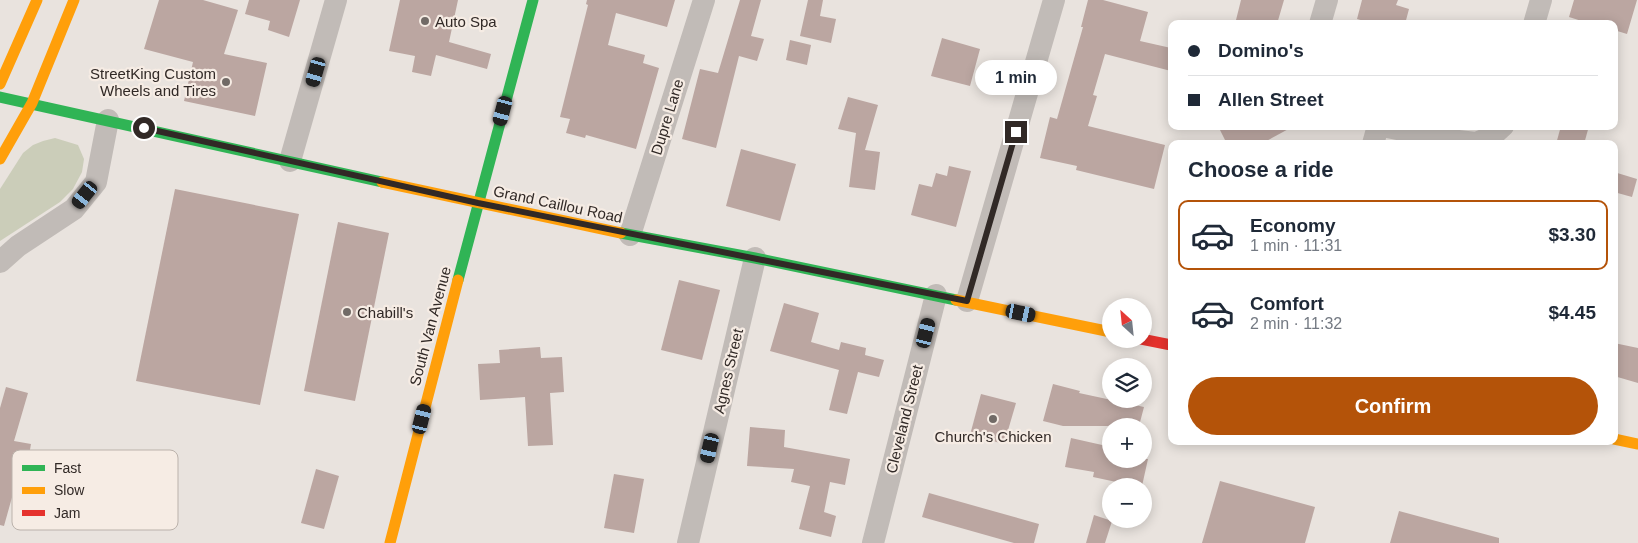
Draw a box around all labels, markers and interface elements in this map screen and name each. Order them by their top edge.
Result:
place label: Auto Spa [435,13,497,30]
marker: Auto Spa [419,15,431,27]
text: Domino's [1218,40,1304,61]
car [304,56,327,88]
callout: 1 min [975,59,1057,94]
place label: StreetKing Custom Wheels and Tires [90,65,216,99]
text: 1 min [995,69,1037,86]
marker: StreetKing Custom Wheels and Tires [220,76,232,88]
street label: Dupre Lane [647,77,687,157]
text: Allen Street [1218,89,1324,110]
car [491,95,514,127]
route start [133,117,155,139]
route end [1005,121,1027,143]
text: Choose a ride [1188,157,1333,182]
car [69,179,100,211]
street label: Grand Caillou Road [492,182,624,226]
icon: car [1190,213,1235,258]
text: Economy [1250,215,1336,236]
text: $3.30 [1548,224,1596,245]
text: 1 min · 11:31 [1250,237,1342,254]
street label: South Van Avenue [406,264,454,388]
icon: car [1190,291,1235,336]
text: Comfort [1250,293,1324,314]
north arrow [1102,298,1152,348]
map controls [1102,298,1152,528]
text: $4.45 [1548,302,1596,323]
car [1004,303,1037,323]
place label: Chabill's [357,304,413,321]
marker: Chabill's [341,306,353,318]
text: 2 min · 11:32 [1250,315,1342,332]
car [915,317,936,349]
street label: Agnes Street [710,326,746,415]
button: layers [1102,358,1152,408]
street label: Cleveland Street [882,362,926,475]
button: Confirm [1188,377,1598,435]
car [411,403,432,435]
marker: Church's Chicken [987,413,999,425]
button: + [1102,418,1152,468]
place label: Church's Chicken [934,428,1052,445]
car [699,432,720,464]
legend [12,450,178,530]
text: Fast [54,460,81,476]
button: − [1102,478,1152,528]
text: Slow [54,482,85,498]
text: Jam [54,505,80,521]

